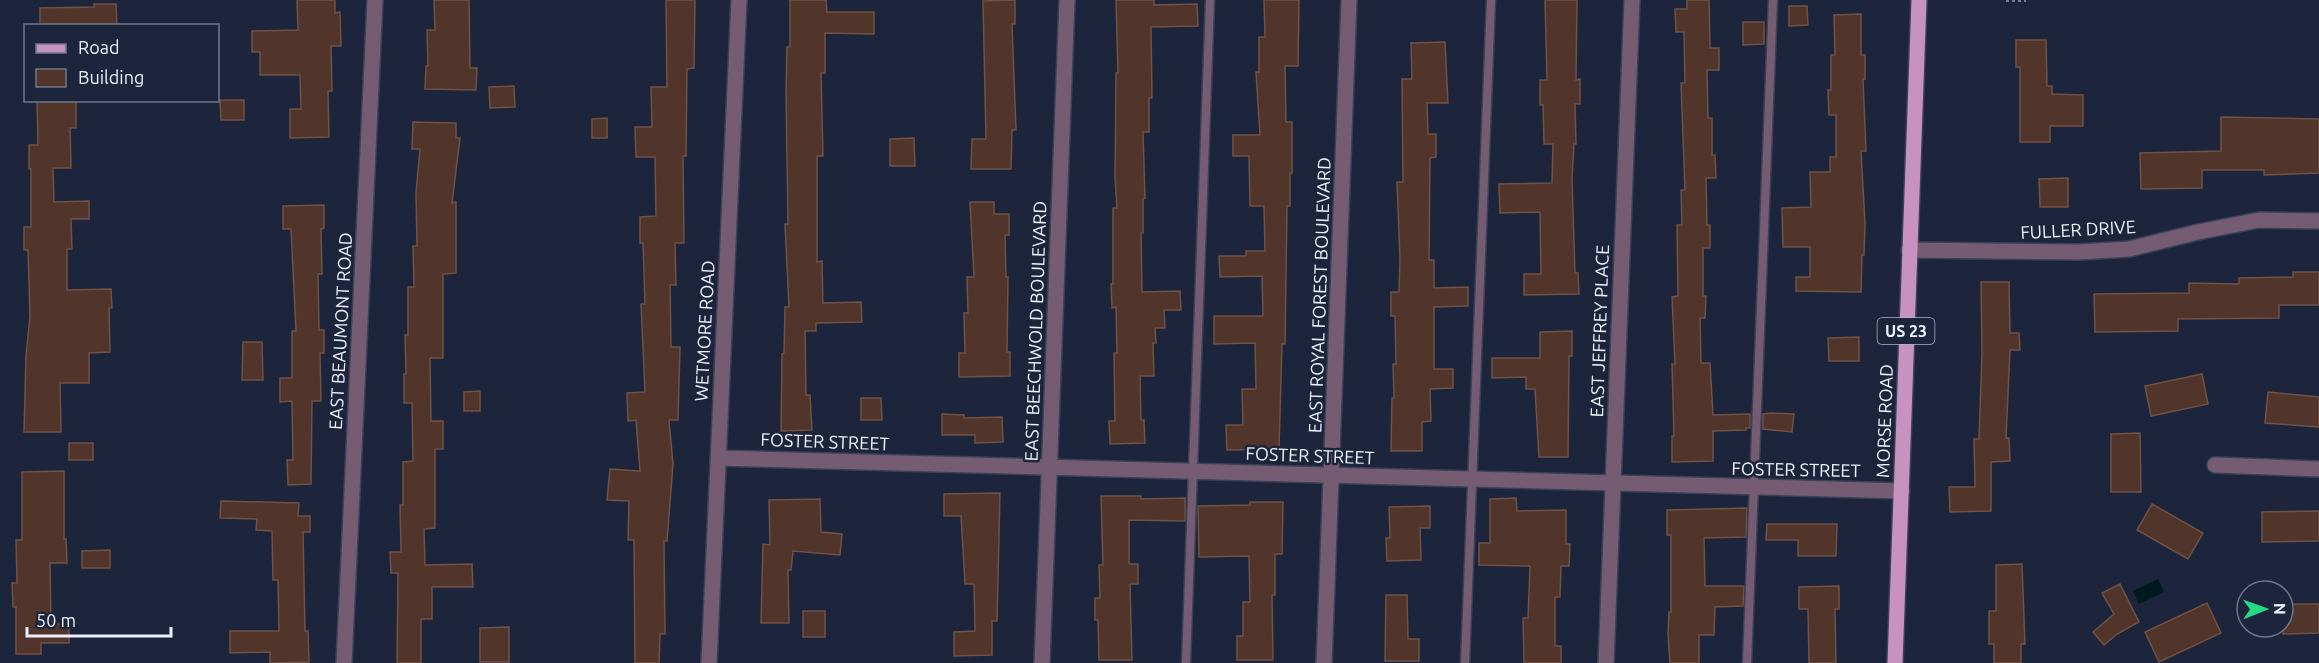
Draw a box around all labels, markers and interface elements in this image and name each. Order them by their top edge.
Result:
legend [24,24,219,102]
text: Road [78,37,120,57]
text: Building [78,67,144,87]
street label: EAST ROYAL FOREST BOULEVARD [1304,157,1334,433]
street label: EAST BEECHWOLD BOULEVARD [1020,200,1050,462]
street label: FULLER DRIVE [2020,216,2136,242]
street label: EAST BEAUMONT ROAD [325,232,355,430]
street label: EAST JEFFREY PLACE [1586,244,1612,418]
street label: WETMORE ROAD [690,260,718,402]
road number: US 23 [1878,318,1934,344]
street label: MORSE ROAD [1872,364,1896,478]
street label: FOSTER STREET [760,429,890,453]
street label: FOSTER STREET [1245,443,1375,467]
street label: FOSTER STREET [1731,458,1861,480]
north arrow [2235,579,2295,639]
scale bar [27,600,171,638]
text: N [2271,603,2289,615]
text: 50 m [36,610,76,630]

